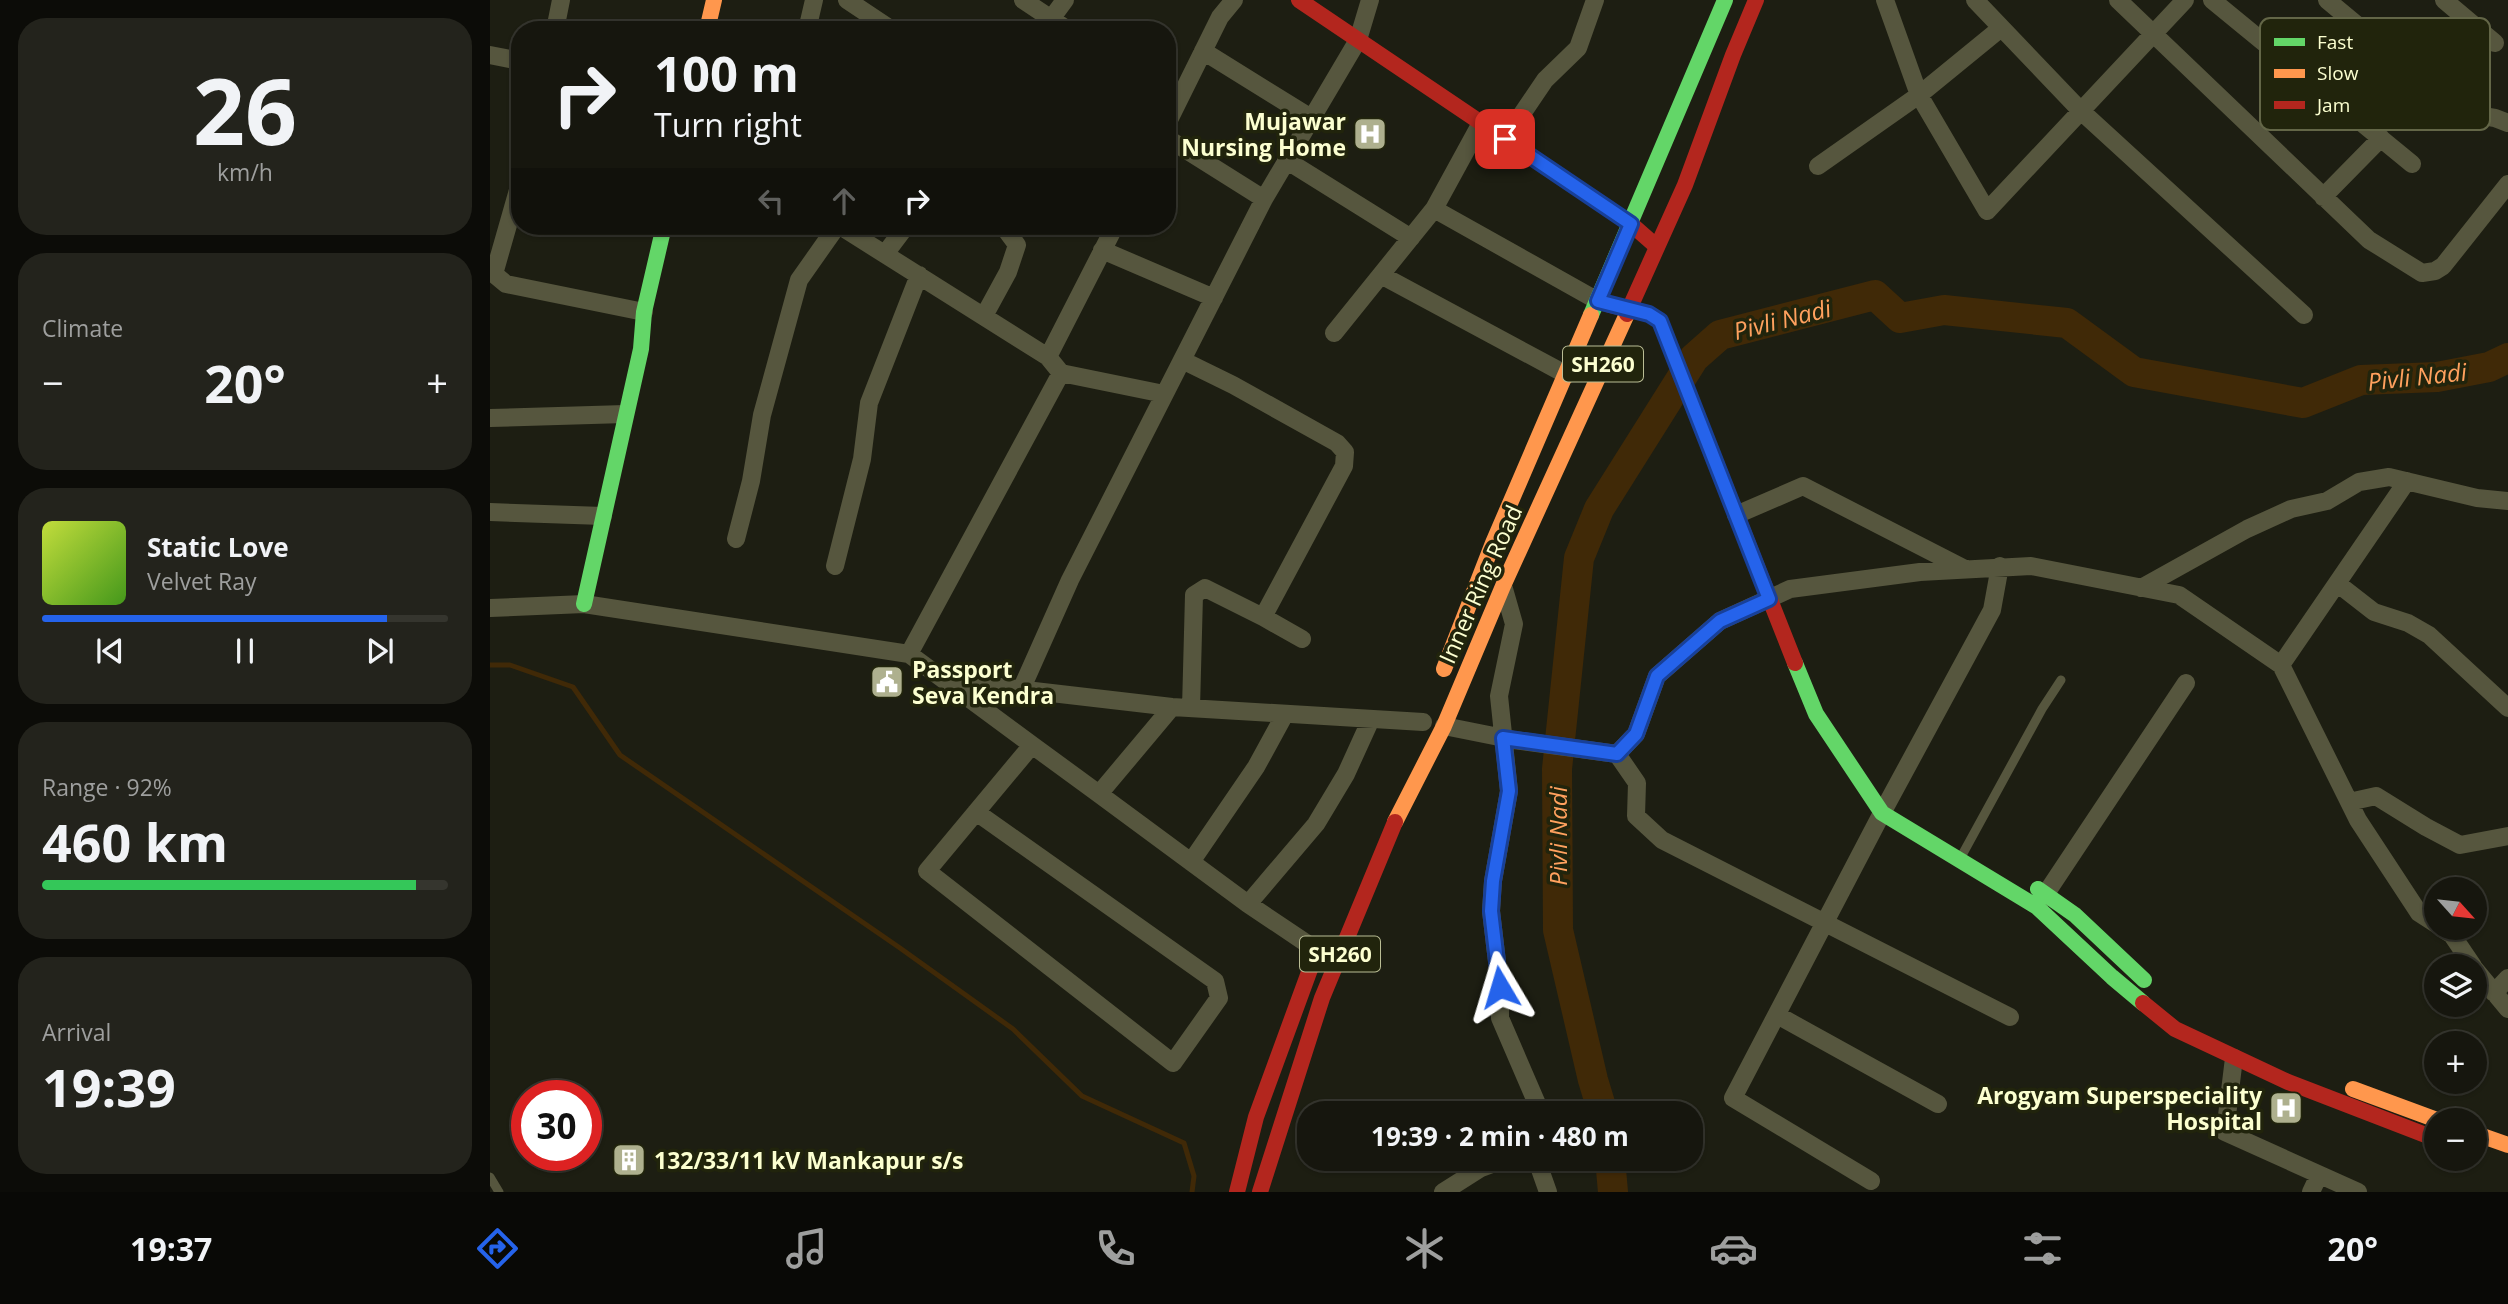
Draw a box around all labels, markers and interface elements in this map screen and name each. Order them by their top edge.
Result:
legend [2260,18,2490,130]
text: Fast [2317,29,2353,55]
text: 100 m [654,40,799,106]
text: 26 [193,48,297,172]
icon: right [539,49,630,140]
text: Slow [2317,60,2359,86]
text: Jam [2315,92,2350,118]
text: Turn right [654,103,802,146]
place label: Mujawar Nursing Home [1181,105,1346,163]
pin [1475,109,1535,169]
hospital icon: Mujawar Nursing Home [1351,115,1389,153]
icon: arrive [1486,120,1524,158]
text: km/h [217,156,273,188]
icon: left [752,182,790,220]
icon: ahead [825,182,863,220]
icon: right [898,182,936,220]
water label: Pivli Nadi [1730,291,1835,347]
text: Climate [42,312,123,344]
road number: SH260 [1563,346,1643,382]
text: 20° [204,347,286,418]
water label: Pivli Nadi [2366,354,2469,398]
text: − [42,356,64,408]
text: + [426,356,448,408]
street label: Inner Ring Road [1431,500,1529,668]
text: Static Love [147,529,289,565]
text: Velvet Ray [147,565,257,597]
icon: previous [91,632,129,670]
icon: pause [226,632,264,670]
icon: next [361,632,399,670]
place label: Passport Seva Kendra [912,653,1054,711]
public building icon: Passport Seva Kendra [868,663,906,701]
text: Range · 92% [42,771,172,803]
water label: Pivli Nadi [1541,785,1574,886]
text: 460 km [42,806,228,877]
north arrow [2424,877,2487,940]
map controls [2424,877,2487,1171]
road number: SH260 [1300,936,1380,972]
position arrow [1463,950,1537,1024]
button: layers [2424,954,2487,1017]
text: Arrival [42,1016,111,1048]
button: + [2424,1031,2487,1094]
text: 19:39 [42,1051,176,1122]
place label: Arogyam Superspeciality Hospital [1977,1079,2263,1137]
speed limit sign: 30 [511,1080,602,1171]
hospital icon: Arogyam Superspeciality Hospital [2267,1089,2305,1127]
button: − [2424,1108,2487,1171]
text: 19:39 · 2 min · 480 m [1371,1118,1629,1154]
building icon: 132/33/11 kV Mankapur s/s [610,1141,648,1179]
place label: 132/33/11 kV Mankapur s/s [654,1144,964,1176]
icon: directions [473,1224,522,1273]
icon: music [782,1224,831,1273]
icon: phone [1091,1224,1140,1273]
icon: climate [1400,1224,1449,1273]
icon: car [1709,1224,1758,1273]
icon: filters [2018,1224,2067,1273]
text: 19:37 [130,1227,212,1270]
text: 20° [2328,1227,2378,1270]

